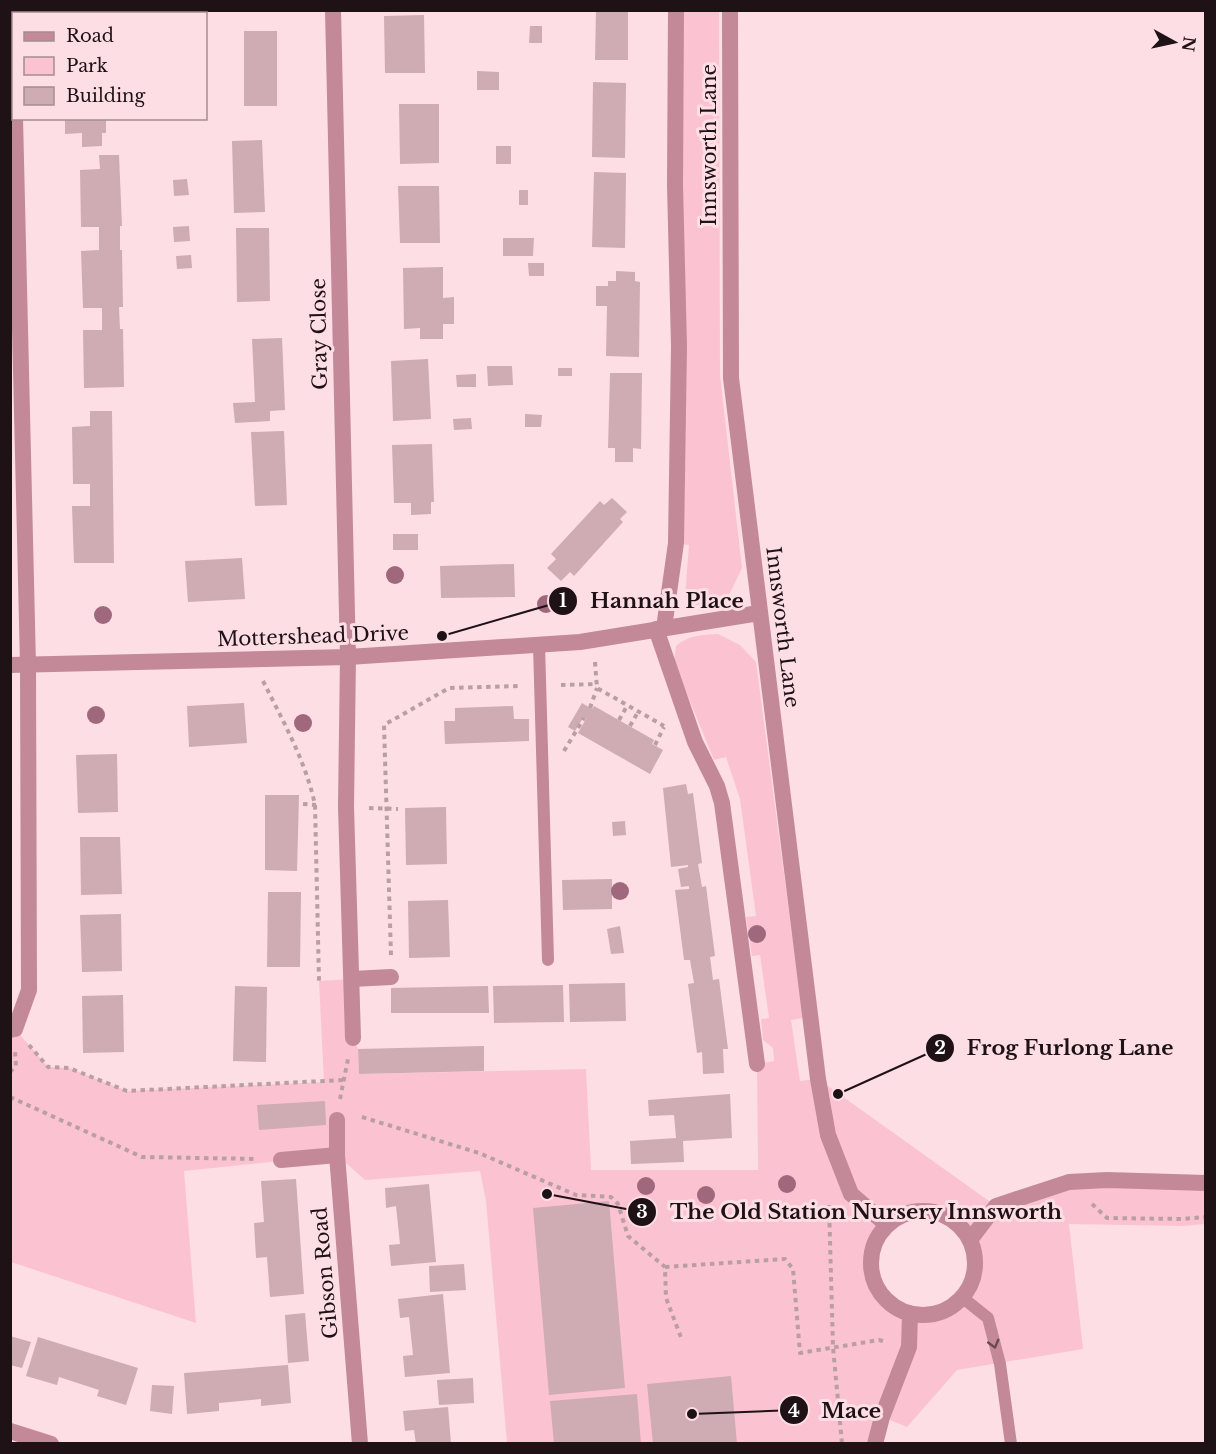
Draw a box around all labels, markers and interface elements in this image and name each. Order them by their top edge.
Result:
legend [12,12,207,120]
north arrow [1144,12,1204,72]
text: Road [66,25,114,47]
text: N [1178,35,1200,53]
text: Park [66,55,108,77]
street label: Innsworth Lane [697,64,721,226]
text: Building [66,85,145,107]
street label: Gray Close [306,278,332,390]
street label: Innsworth Lane [761,545,805,709]
callout: Hannah Place [548,581,756,620]
text: Hannah Place [590,588,744,614]
text: 1 [559,590,567,612]
street label: Mottershead Drive [217,621,409,651]
callout: Frog Furlong Lane [925,1029,1186,1068]
text: Frog Furlong Lane [967,1035,1173,1061]
text: 2 [934,1037,946,1059]
callout: The Old Station Nursery Innsworth [627,1192,1074,1231]
text: The Old Station Nursery Innsworth [670,1199,1062,1225]
text: 3 [636,1201,648,1223]
street label: Gibson Road [307,1206,343,1340]
one-way arrow [987,1338,1000,1348]
callout: Mace [779,1391,893,1430]
text: Mace [821,1398,881,1424]
text: 4 [788,1400,800,1422]

